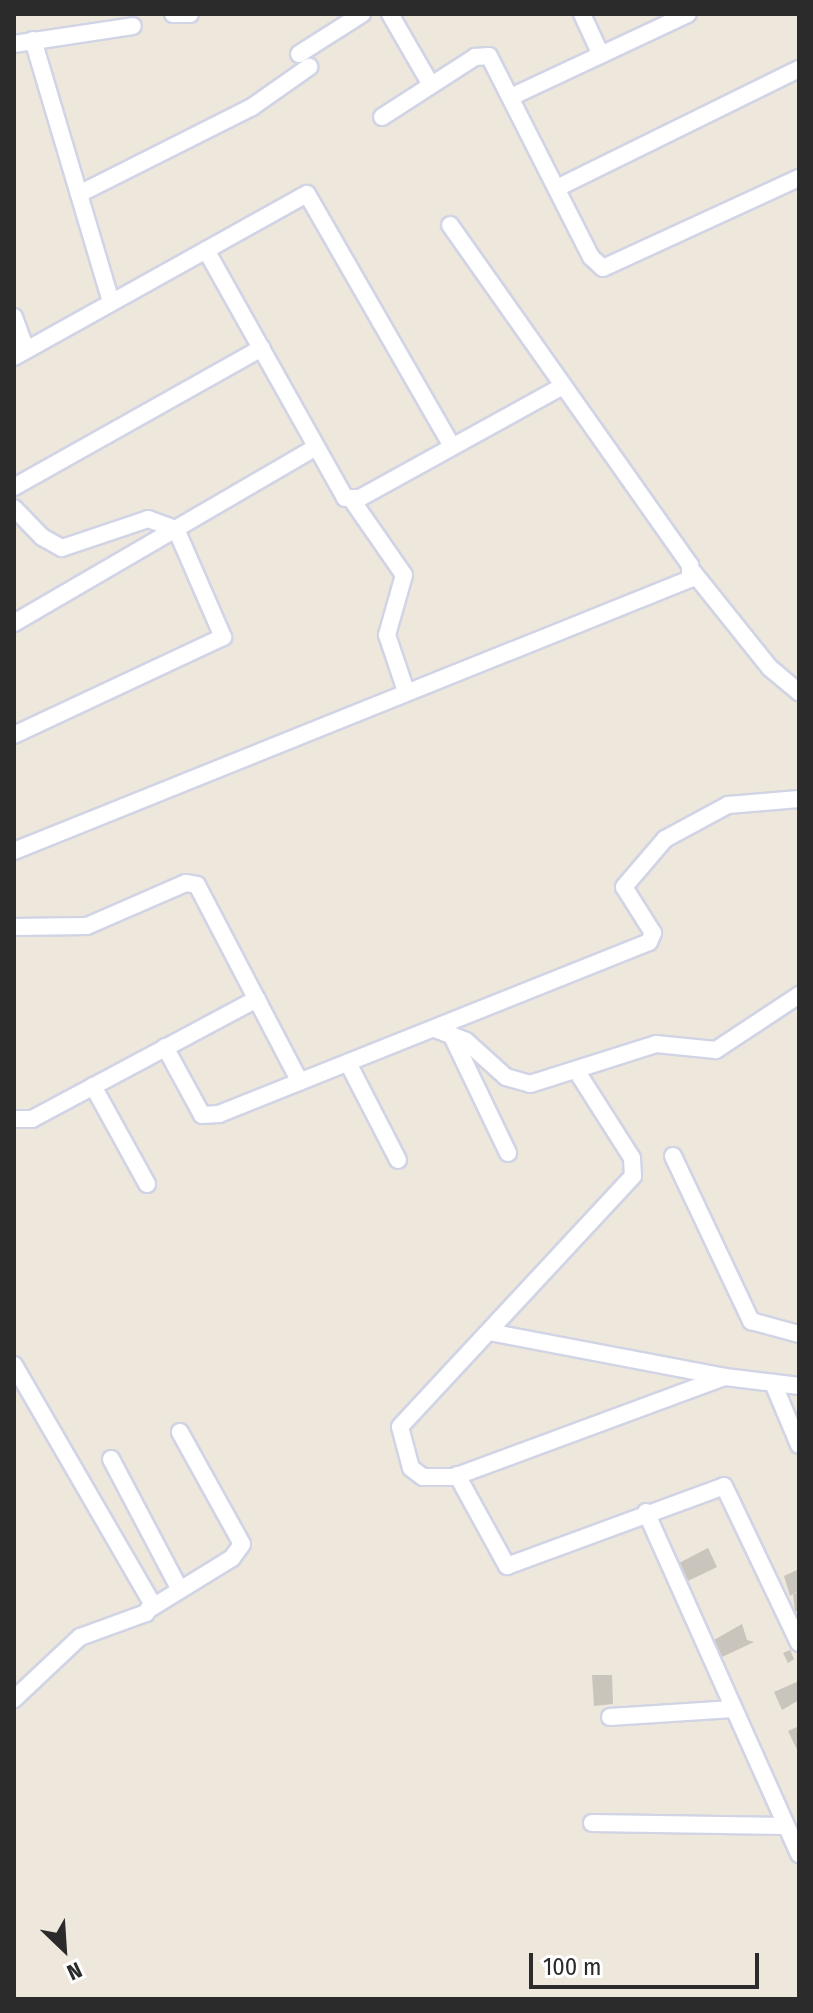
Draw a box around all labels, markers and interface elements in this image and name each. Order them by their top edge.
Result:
north arrow [24,1909,104,1989]
scale bar [533,1937,763,1987]
text: 100 m [543,1953,601,1981]
text: N [63,1956,86,1986]

